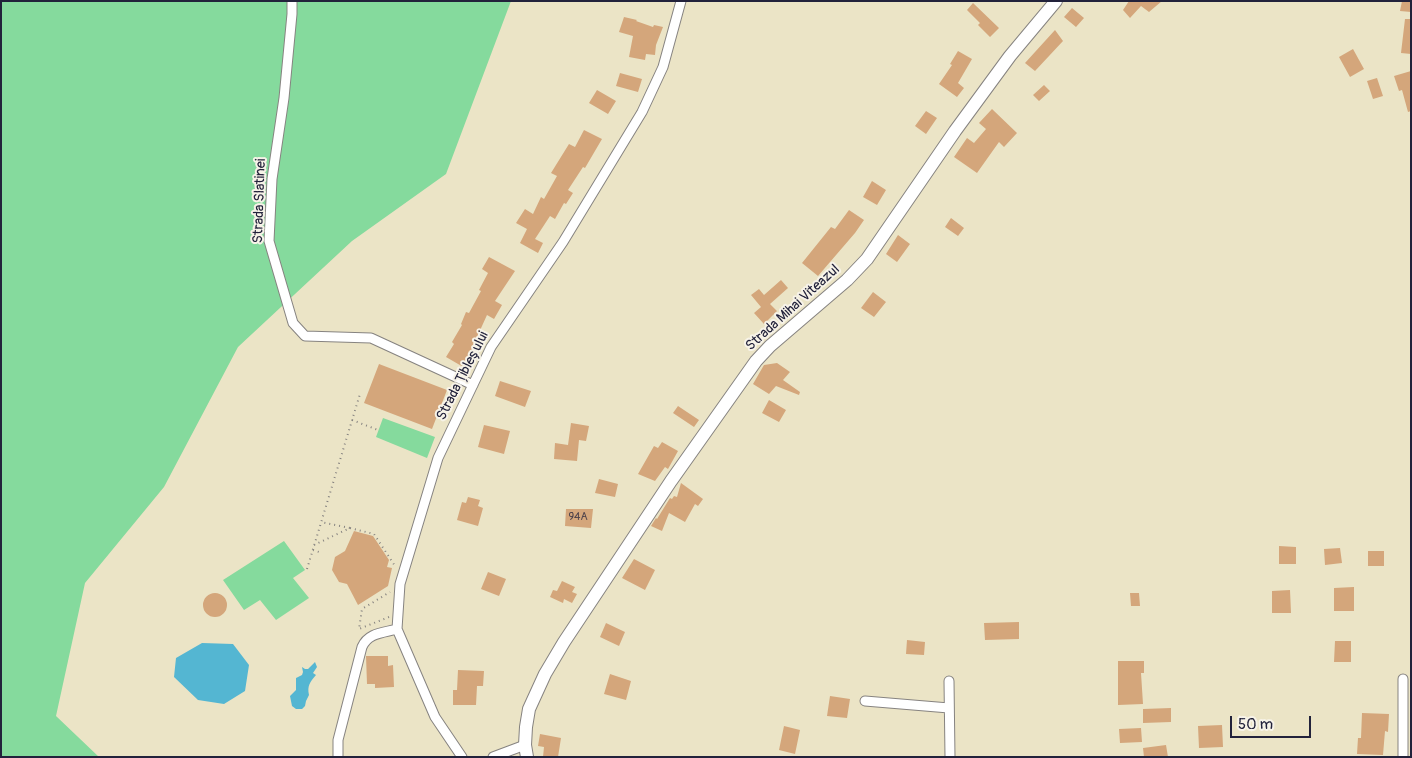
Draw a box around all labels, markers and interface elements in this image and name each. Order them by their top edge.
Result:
street label: Strada Slatinei [250,158,270,244]
street label: Strada Mihai Viteazul [743,261,843,355]
street label: Strada Țibleșului [433,329,493,423]
house number: 94A [568,510,588,524]
scale bar [1232,706,1313,738]
text: 50 m [1238,715,1273,734]

